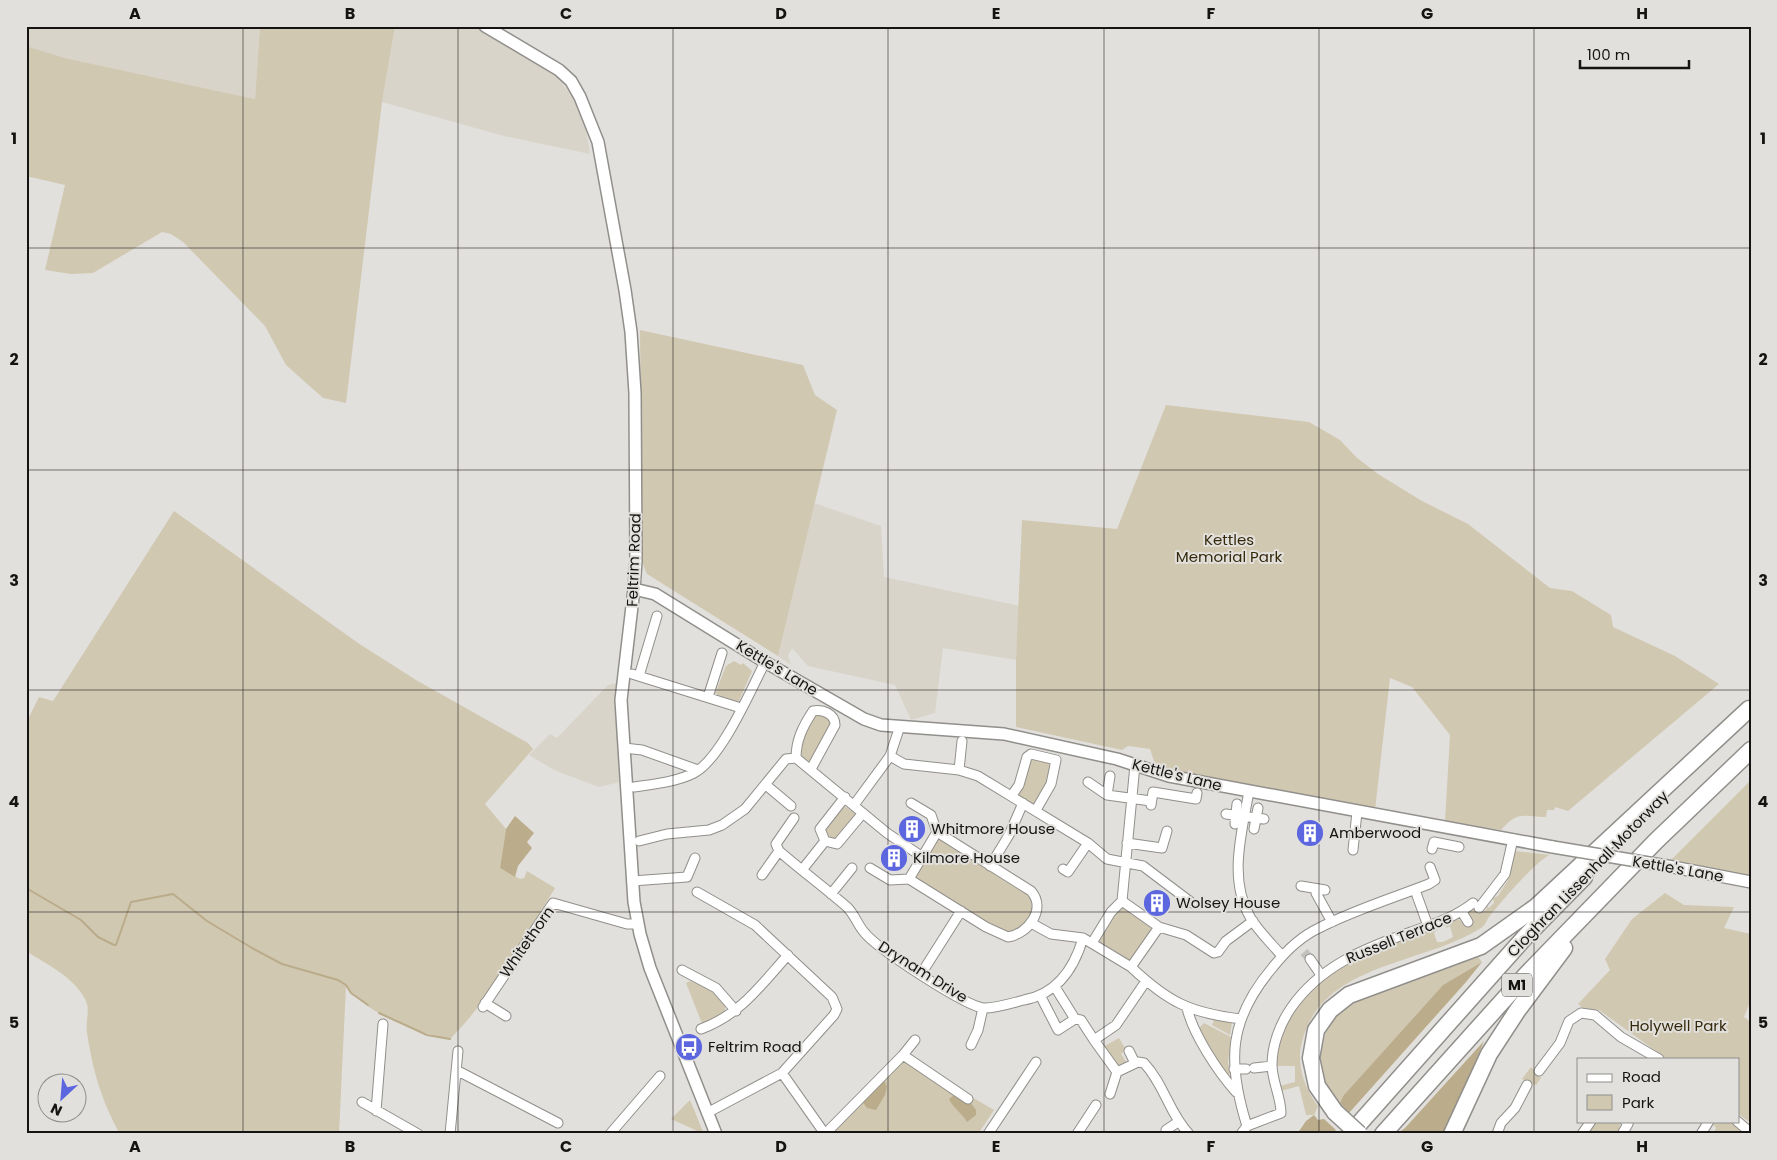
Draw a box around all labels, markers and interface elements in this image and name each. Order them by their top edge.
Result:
text: A [129,2,141,25]
text: B [345,2,355,25]
text: C [560,2,572,25]
text: D [775,2,787,25]
text: E [992,2,1000,25]
text: F [1207,2,1216,25]
text: G [1421,2,1433,25]
text: H [1636,2,1648,25]
scale bar [1580,38,1688,70]
text: 100 m [1587,44,1630,65]
text: 1 [11,127,17,150]
text: 1 [1760,127,1766,150]
text: 2 [9,348,19,371]
text: 2 [1758,348,1768,371]
street label: Feltrim Road [621,513,646,607]
park label: Kettles Memorial Park [1176,529,1283,567]
text: 3 [9,569,19,592]
text: 3 [1758,569,1768,592]
street label: Kettle's Lane [732,635,822,700]
street label: Kettle's Lane [1130,753,1224,796]
street label: Cloghran Lissenhall Motorway [1502,785,1673,961]
text: 4 [9,790,20,813]
text: 4 [1758,790,1769,813]
building icon: Whitmore House [897,814,927,844]
place label: Whitmore House [931,818,1055,839]
building icon: Amberwood [1295,818,1325,848]
place label: Amberwood [1329,822,1421,843]
building icon: Kilmore House [879,843,909,873]
place label: Kilmore House [913,847,1020,868]
street label: Kettle's Lane [1631,850,1725,887]
building icon: Wolsey House [1142,888,1172,918]
place label: Wolsey House [1176,892,1280,913]
street label: Whitethorn [494,902,559,982]
street label: Russell Terrace [1343,907,1455,968]
street label: Drynam Drive [875,936,972,1007]
road number: M1 [1502,974,1532,996]
text: 5 [9,1011,19,1034]
text: 5 [1758,1011,1768,1034]
park label: Holywell Park [1629,1015,1727,1036]
bus stop icon: Feltrim Road [674,1032,704,1062]
place label: Feltrim Road [708,1036,802,1057]
legend [1577,1058,1740,1122]
text: Road [1622,1066,1661,1087]
north arrow [38,1072,88,1122]
text: Park [1622,1092,1654,1113]
text: N [47,1098,65,1121]
text: A [129,1135,141,1158]
text: B [345,1135,355,1158]
text: C [560,1135,572,1158]
text: D [775,1135,787,1158]
text: E [992,1135,1000,1158]
text: F [1207,1135,1216,1158]
text: G [1421,1135,1433,1158]
text: H [1636,1135,1648,1158]

